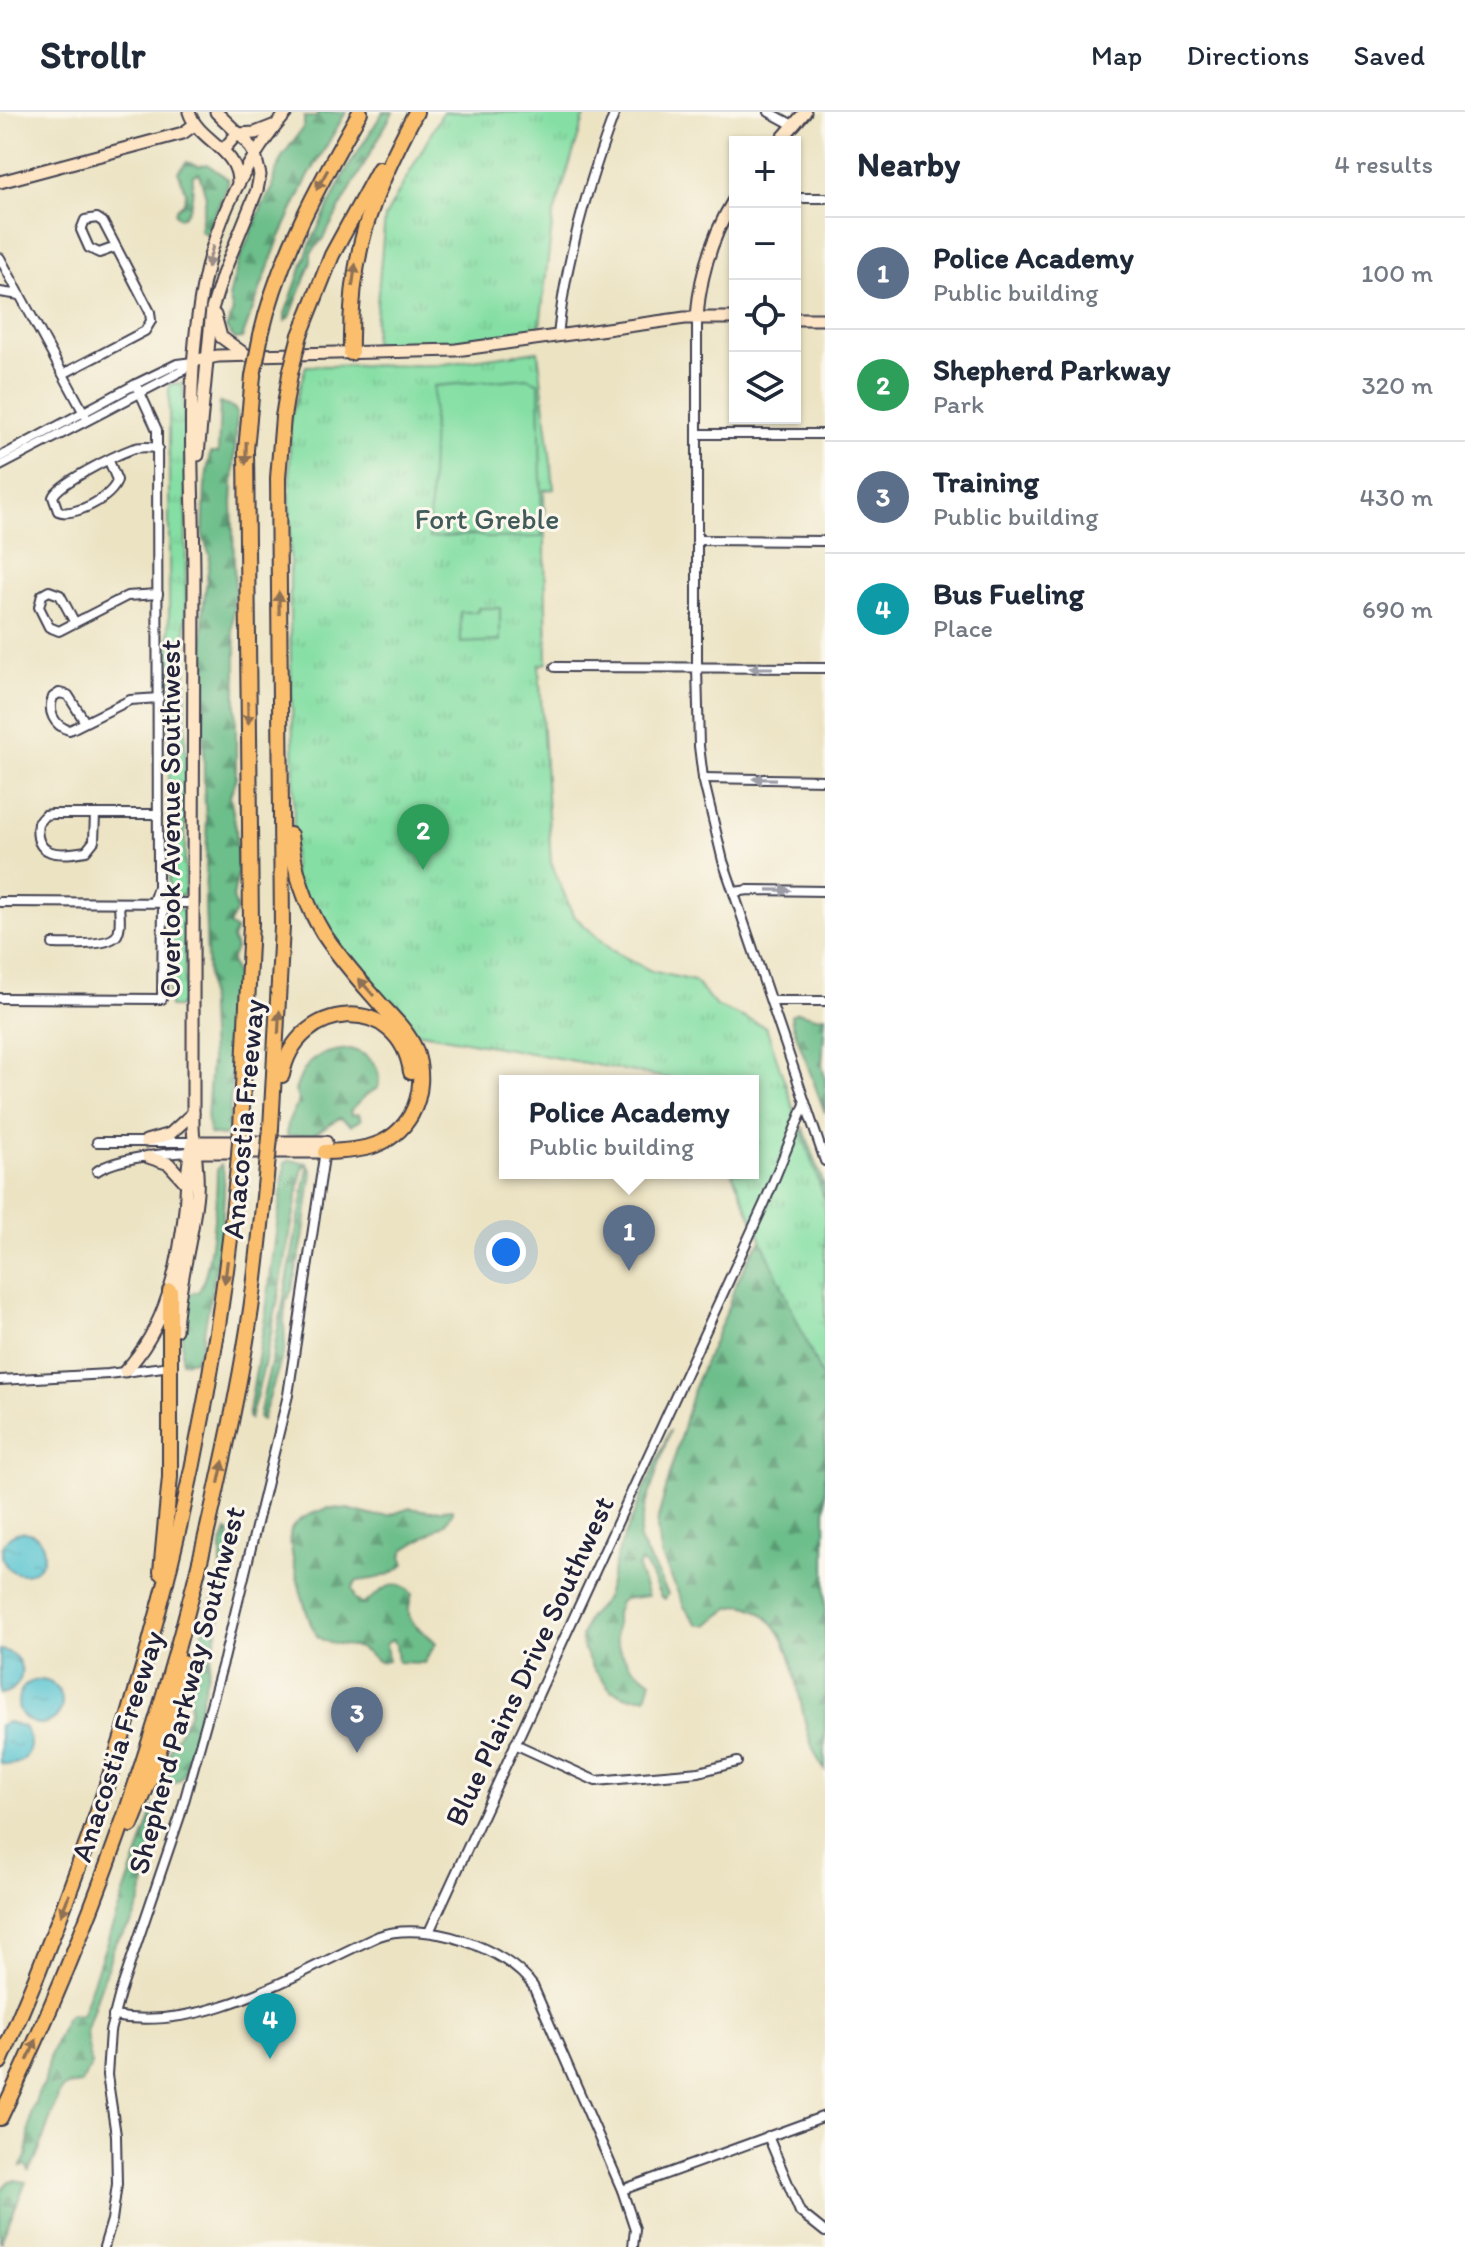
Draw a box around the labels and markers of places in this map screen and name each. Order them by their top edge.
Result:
pin: 2 [397,804,449,870]
pin: 1 [603,1205,655,1271]
pin: 3 [331,1687,383,1753]
pin: 4 [244,1993,296,2059]

